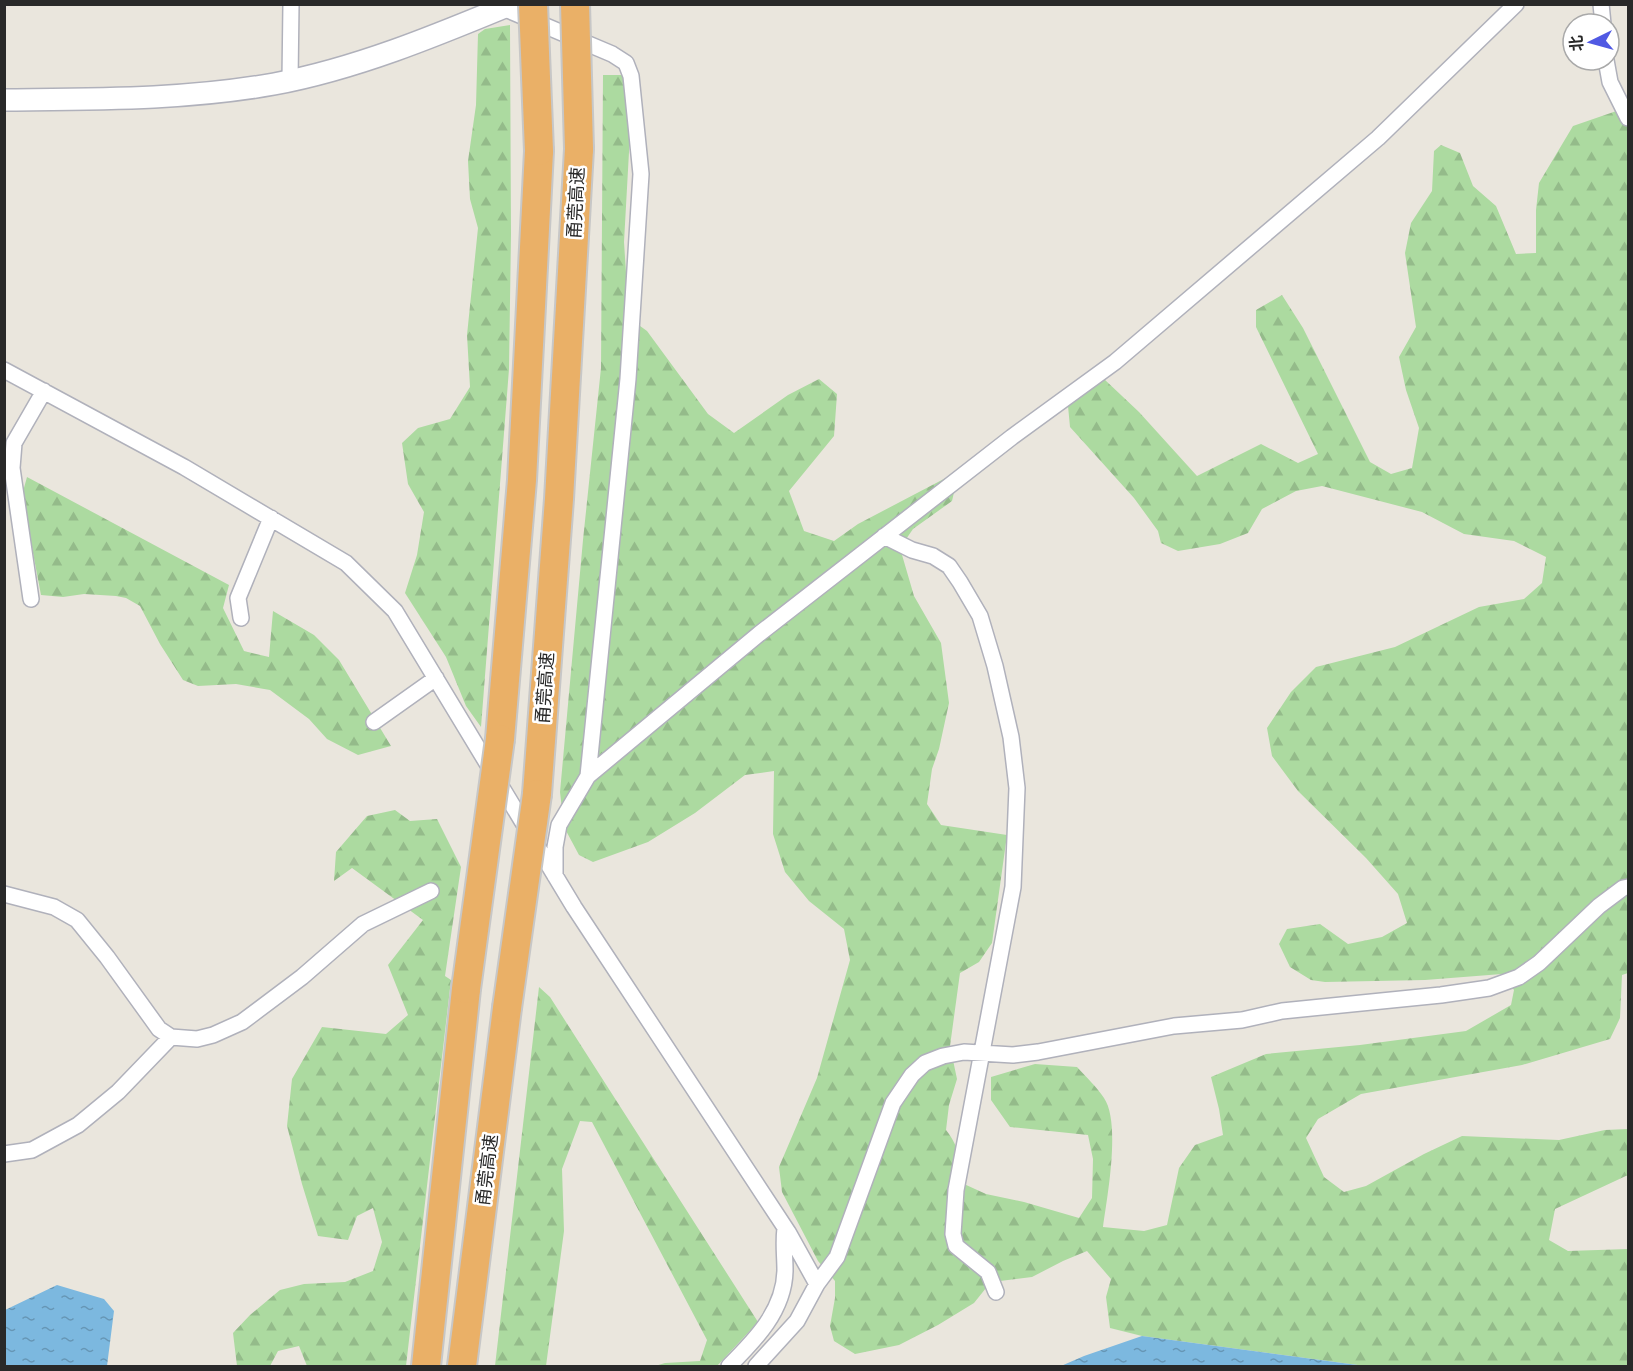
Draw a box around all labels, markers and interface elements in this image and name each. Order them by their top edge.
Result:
north arrow [1561,12,1621,72]
text: 北 [1566,34,1587,52]
street label: 甬莞高速 [563,166,589,240]
street label: 甬莞高速 [532,651,558,725]
street label: 甬莞高速 [472,1133,502,1207]

